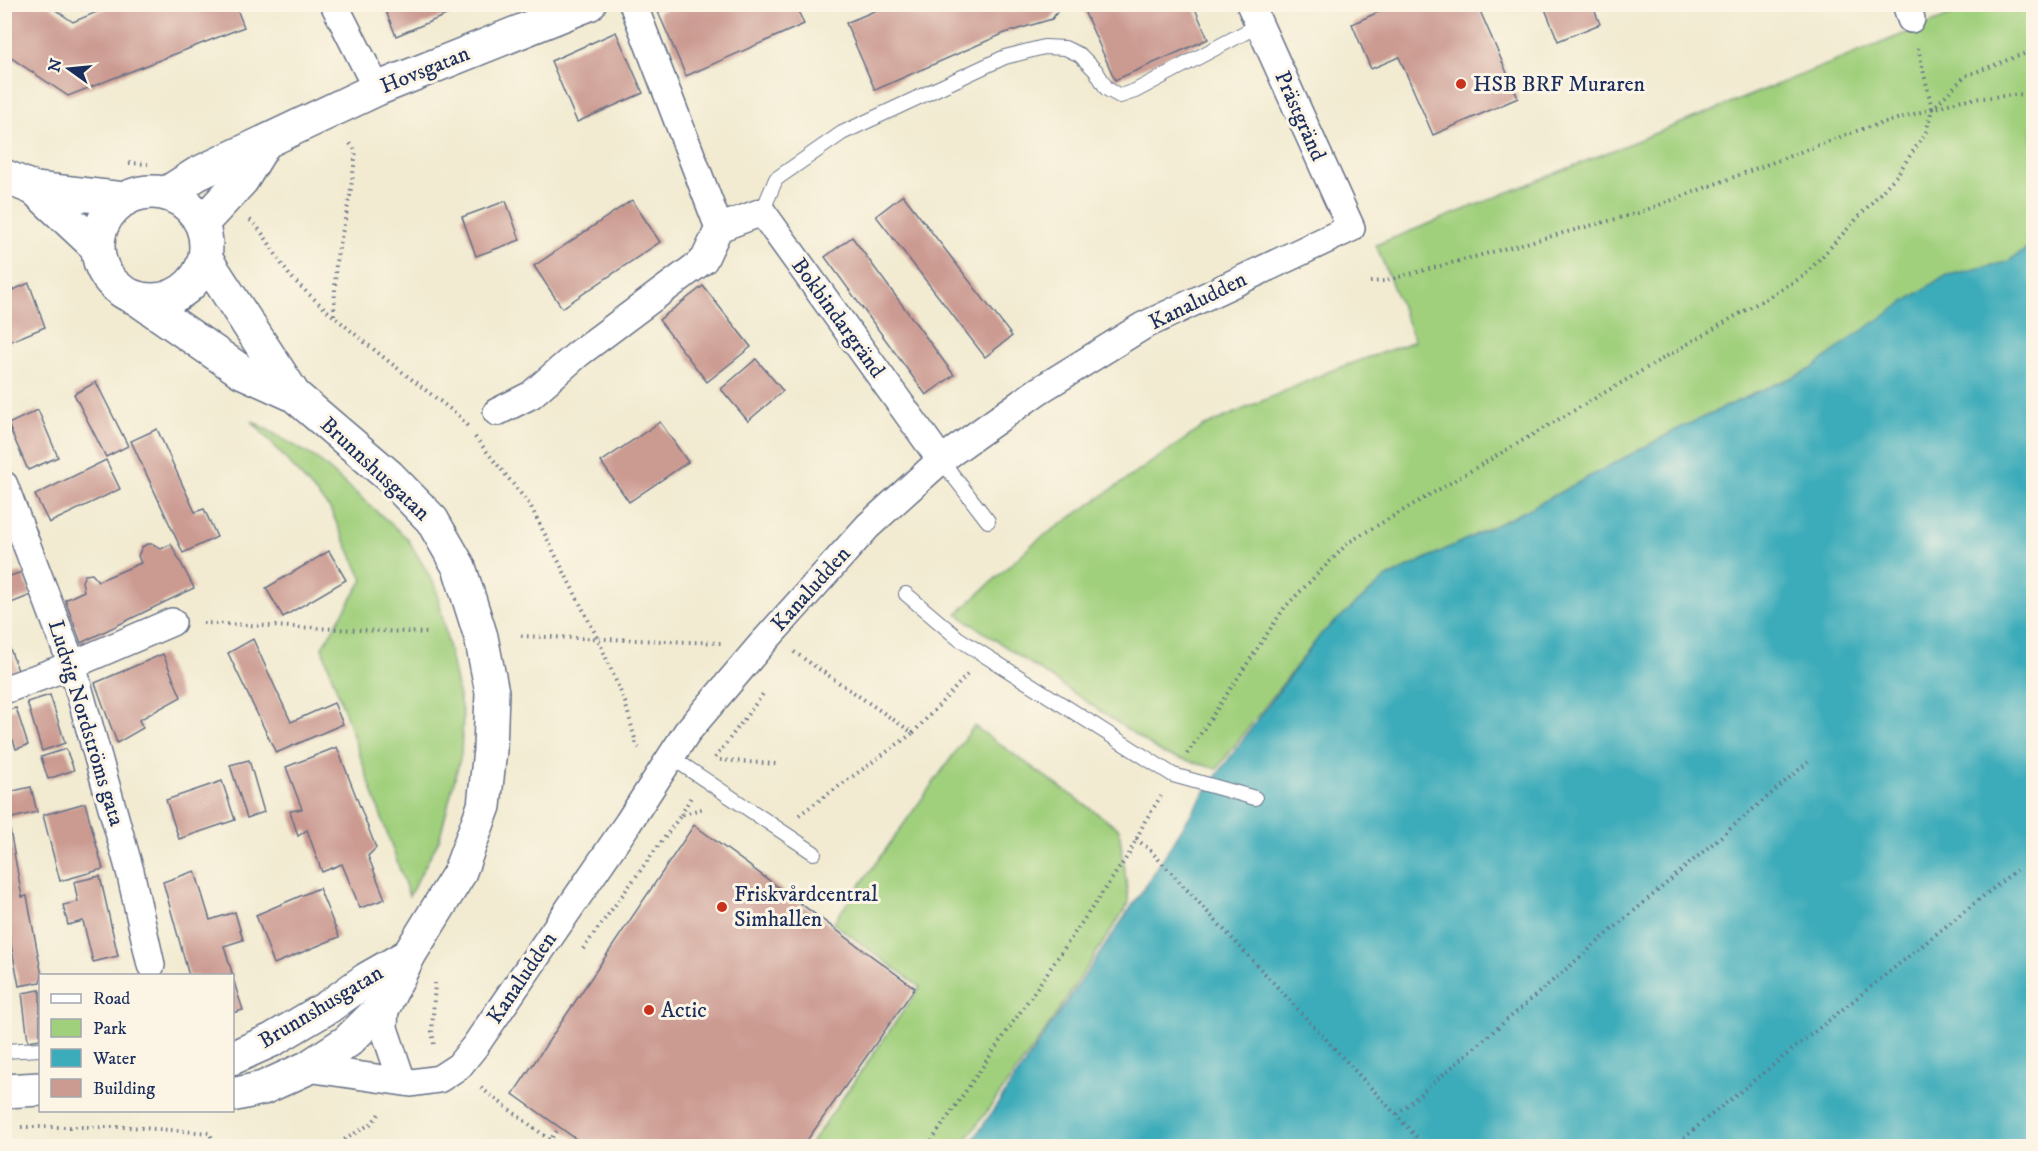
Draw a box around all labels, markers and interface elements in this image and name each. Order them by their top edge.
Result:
north arrow [39,39,99,99]
street label: Hovsgatan [376,40,474,100]
text: N [44,56,67,74]
street label: Prästgränd [1268,67,1332,165]
place label: HSB BRF Muraren [1473,71,1645,98]
marker: HSB BRF Muraren [1454,77,1468,91]
street label: Bokbindargränd [785,253,891,383]
street label: Kanaludden [1145,266,1252,336]
street label: Brunnshusgatan [314,411,436,527]
street label: Kanaludden [766,540,857,637]
street label: Ludvig Nordströms gata [42,617,130,830]
place label: Friskvårdcentral Simhallen [734,881,878,933]
marker: Friskvårdcentral Simhallen [715,900,729,914]
street label: Kanaludden [481,926,563,1029]
street label: Brunnshusgatan [254,959,389,1055]
legend [39,974,234,1112]
text: Road [93,988,130,1010]
place label: Actic [661,997,707,1024]
marker: Actic [642,1003,656,1017]
text: Park [93,1018,127,1040]
text: Water [92,1048,136,1070]
text: Building [93,1078,155,1100]

